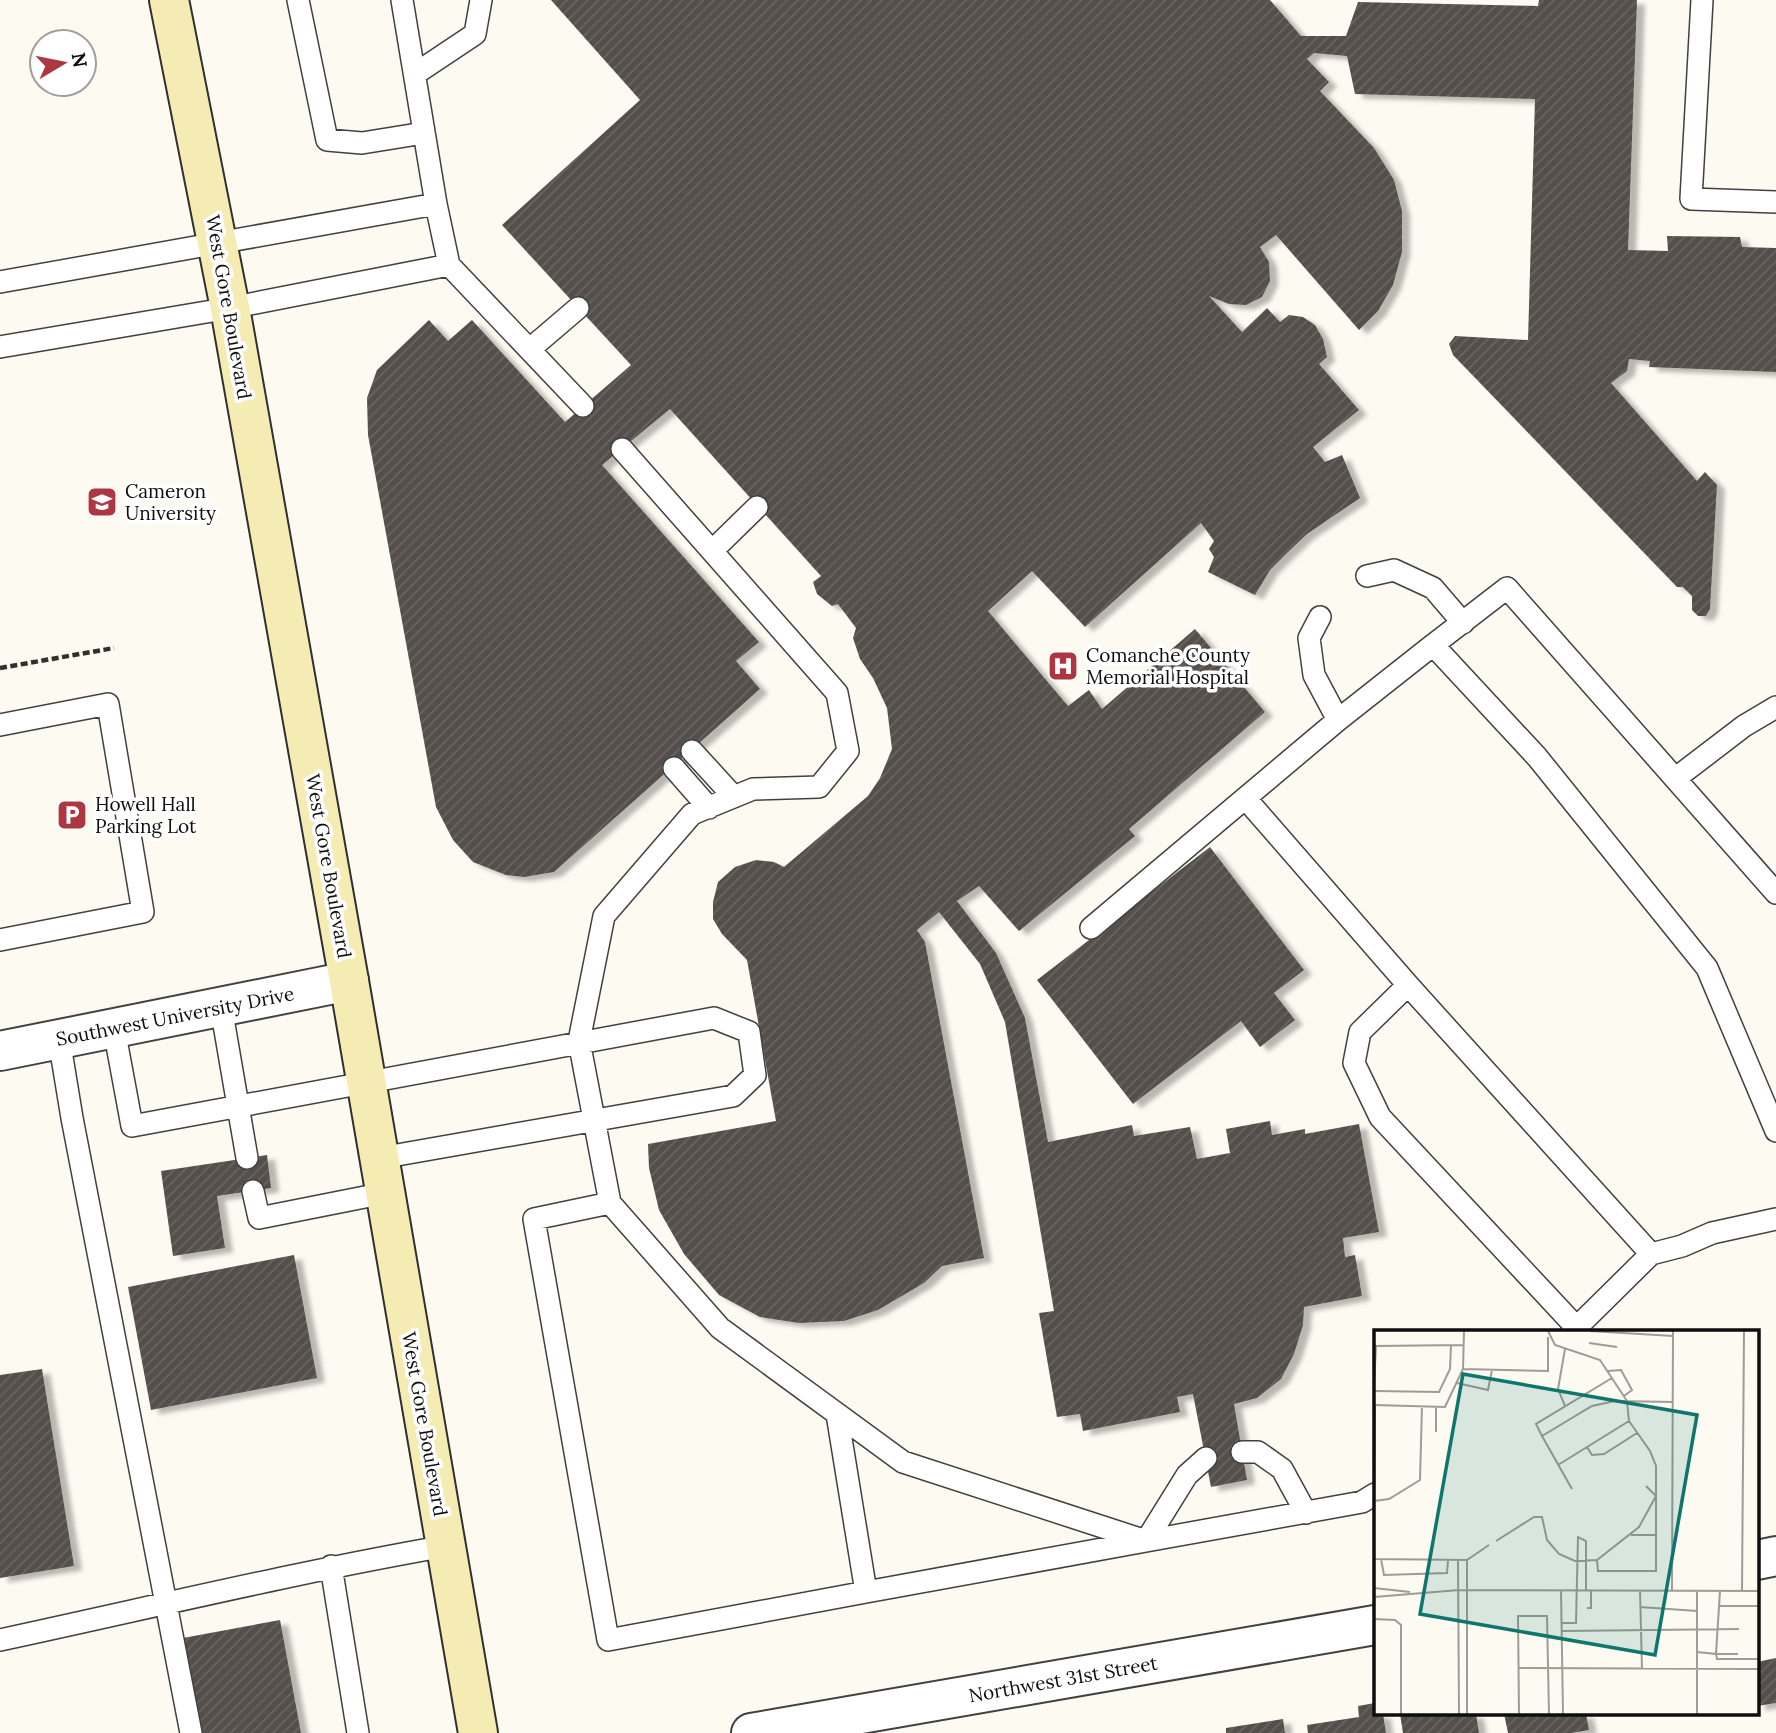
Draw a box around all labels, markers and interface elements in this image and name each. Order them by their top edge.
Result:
north arrow [28,28,98,98]
text: N [67,51,93,70]
street label: West Gore Boulevard [201,213,257,401]
place label: Cameron University [125,479,216,525]
school or university icon: Cameron University [85,485,119,519]
place label: Comanche County Memorial Hospital [1086,643,1250,689]
hospital icon: Comanche County Memorial Hospital [1046,649,1080,683]
street label: West Gore Boulevard [301,772,357,960]
place label: Howell Hall Parking Lot [95,792,197,838]
parking icon: Howell Hall Parking Lot [55,798,89,832]
street label: Southwest University Drive [54,981,296,1051]
street label: West Gore Boulevard [397,1330,453,1518]
inset map [1374,1330,1758,1716]
street label: Northwest 31st Street [967,1650,1160,1707]

